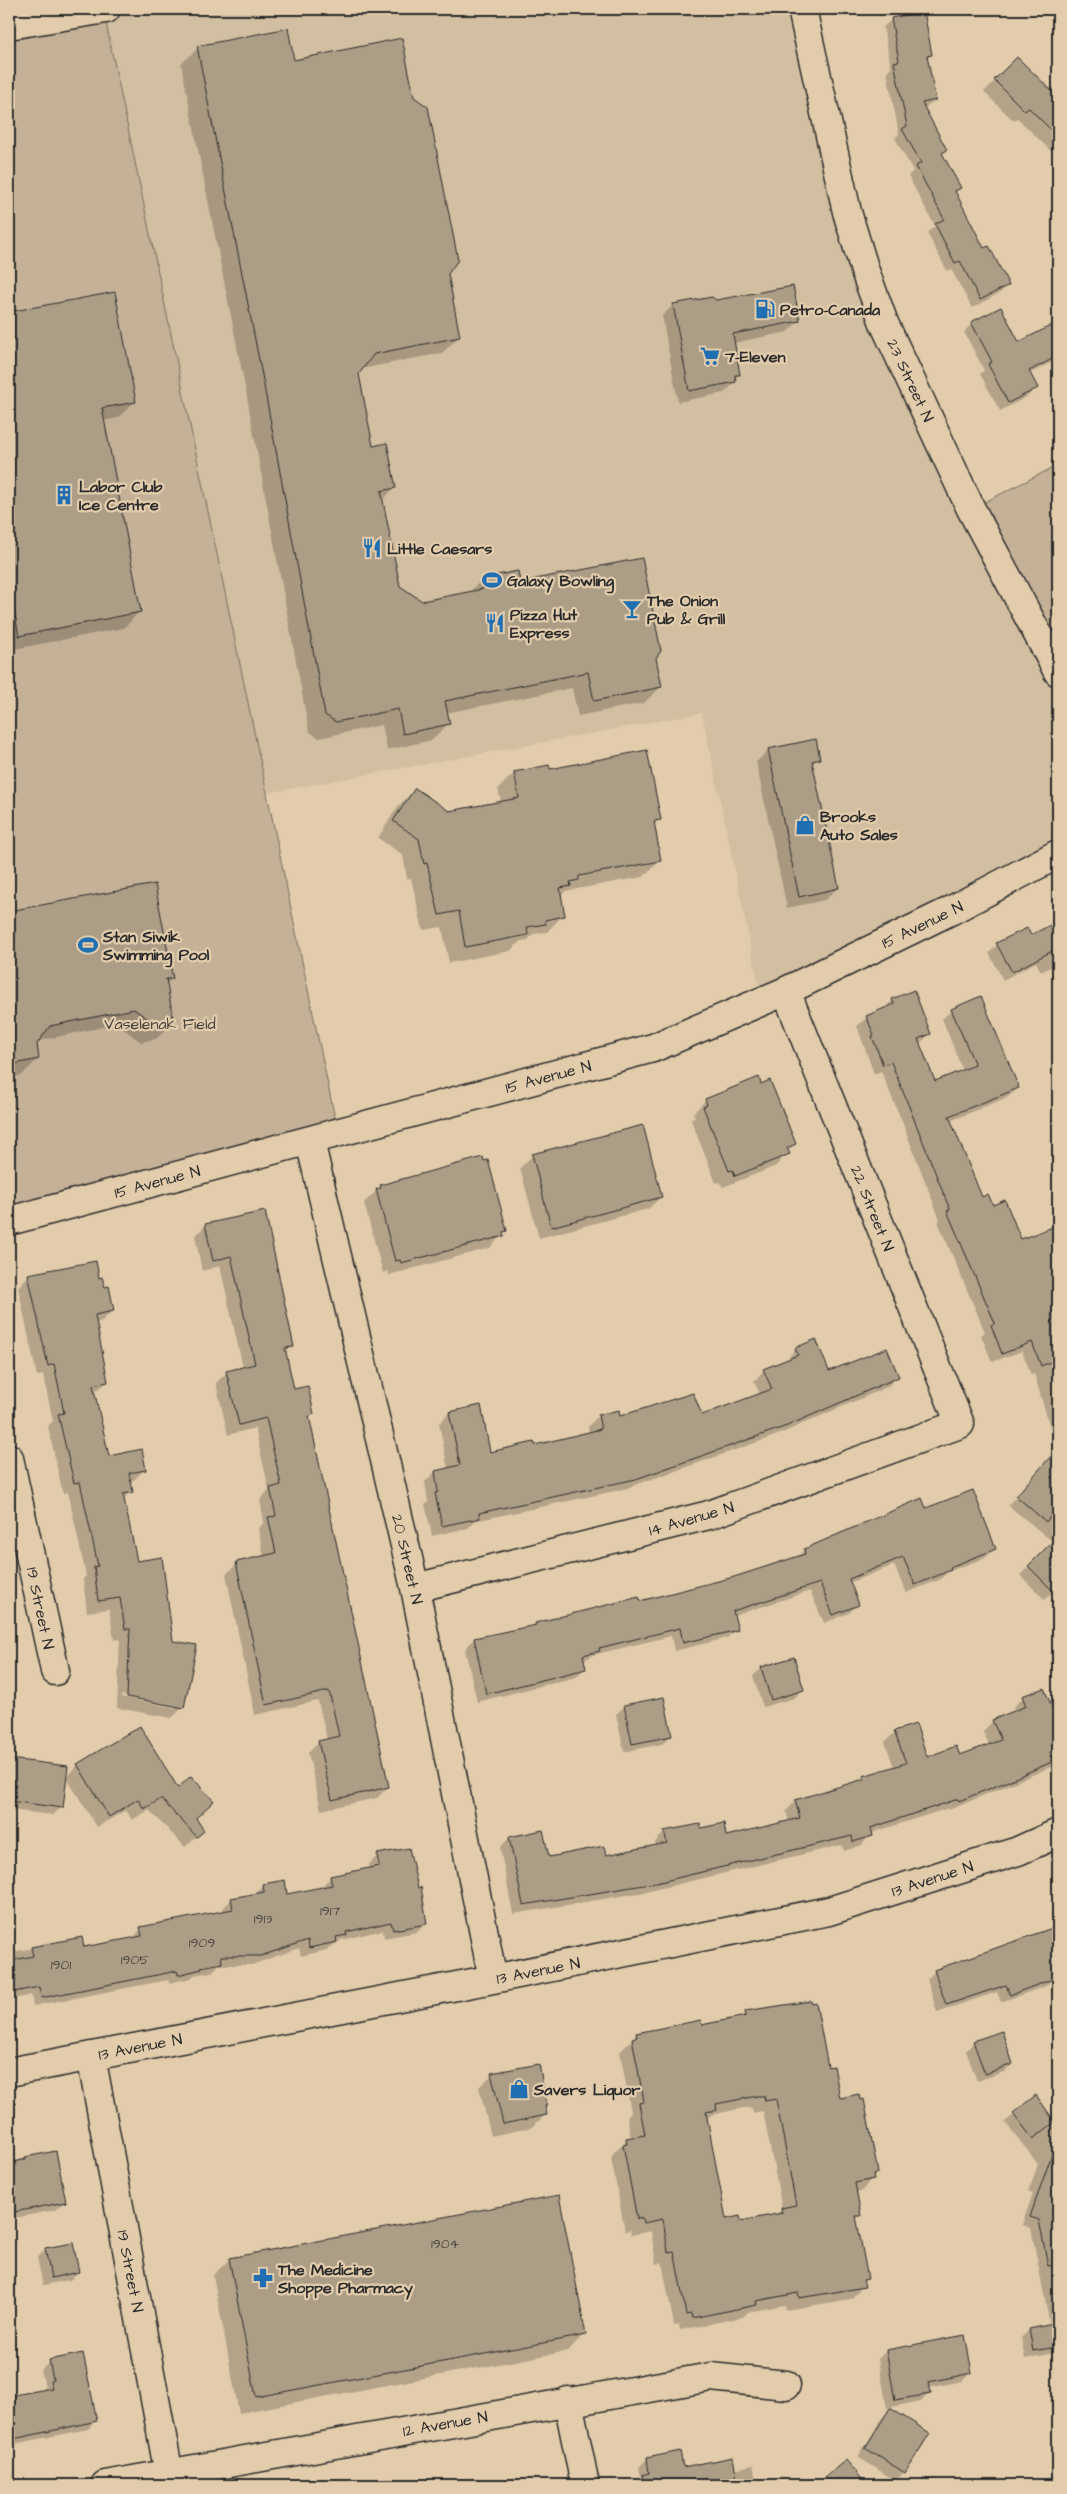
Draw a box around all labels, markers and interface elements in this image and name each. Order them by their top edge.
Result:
fuel station icon: Petro-Canada [754,298,776,320]
place label: Petro-Canada [780,299,881,321]
street label: 23 Street N [881,335,939,426]
supermarket icon: 7-Eleven [699,345,721,367]
place label: 7-Eleven [724,346,785,368]
place label: Labor Club Ice Centre [79,476,162,516]
building icon: Labor Club Ice Centre [53,484,75,506]
restaurant icon: Little Caesars [361,537,383,559]
place label: Little Caesars [387,538,492,560]
sports icon: Galaxy Bowling [481,569,503,591]
place label: Galaxy Bowling [507,570,615,594]
place label: The Onion Pub & Grill [646,590,726,630]
bar icon: The Onion Pub & Grill [621,598,643,620]
place label: Pizza Hut Express [510,604,578,644]
restaurant icon: Pizza Hut Express [484,612,506,634]
place label: Brooks Auto Sales [820,806,898,846]
shop icon: Brooks Auto Sales [794,814,816,836]
street label: 15 Avenue N [878,896,967,954]
place label: Stan Siwik Swimming Pool [102,926,210,968]
sports icon: Stan Siwik Swimming Pool [77,934,99,956]
park label: Vaselenak Field [104,1013,216,1035]
street label: 15 Avenue N [503,1055,594,1099]
street label: 15 Avenue N [112,1160,203,1204]
street label: 22 Street N [845,1162,899,1254]
street label: 14 Avenue N [646,1496,736,1542]
street label: 20 Street N [386,1512,428,1606]
street label: 19 Street N [21,1565,59,1651]
street label: 13 Avenue N [888,1855,976,1903]
house number: 1917 [320,1901,340,1921]
house number: 1913 [254,1909,272,1929]
house number: 1909 [189,1933,215,1953]
house number: 1905 [121,1950,149,1970]
street label: 13 Avenue N [494,1952,582,1990]
house number: 1901 [51,1955,71,1975]
street label: 13 Avenue N [96,2028,184,2066]
shop icon: Savers Liquor [508,2078,530,2100]
place label: Savers Liquor [533,2079,640,2101]
street label: 19 Street N [111,2228,149,2314]
house number: 1904 [431,2234,460,2254]
place label: The Medicine Shoppe Pharmacy [277,2259,413,2300]
pharmacy icon: The Medicine Shoppe Pharmacy [252,2267,274,2289]
street label: 12 Avenue N [401,2406,489,2442]

